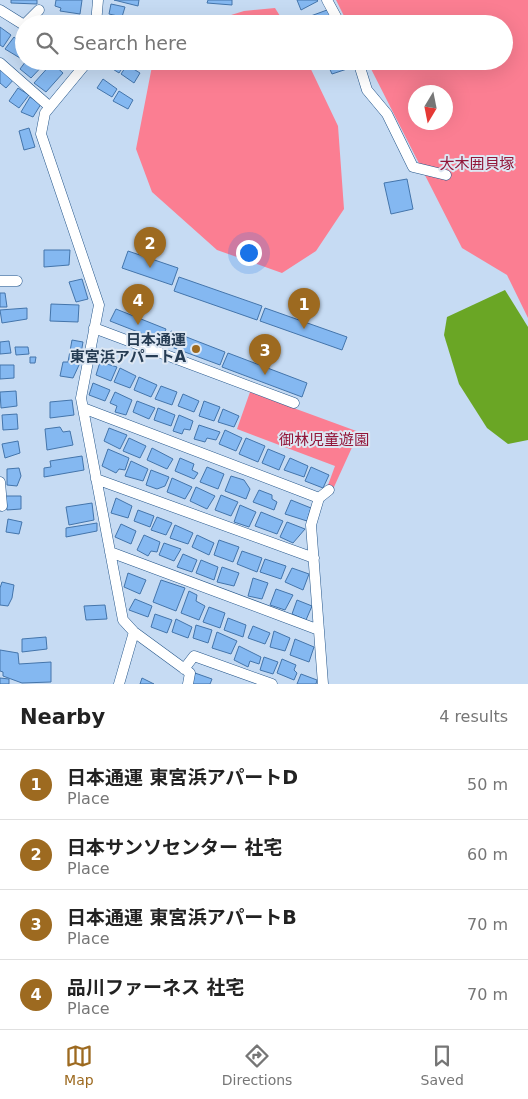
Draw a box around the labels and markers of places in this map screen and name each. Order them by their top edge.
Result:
pin: 2 [134,227,166,268]
pin: 4 [122,284,154,325]
pin: 1 [288,288,320,329]
place label: 日本通運 東宮浜アパートA [70,331,186,366]
pin: 3 [249,334,281,375]
marker: 日本通運 東宮浜アパートA [190,343,202,355]

